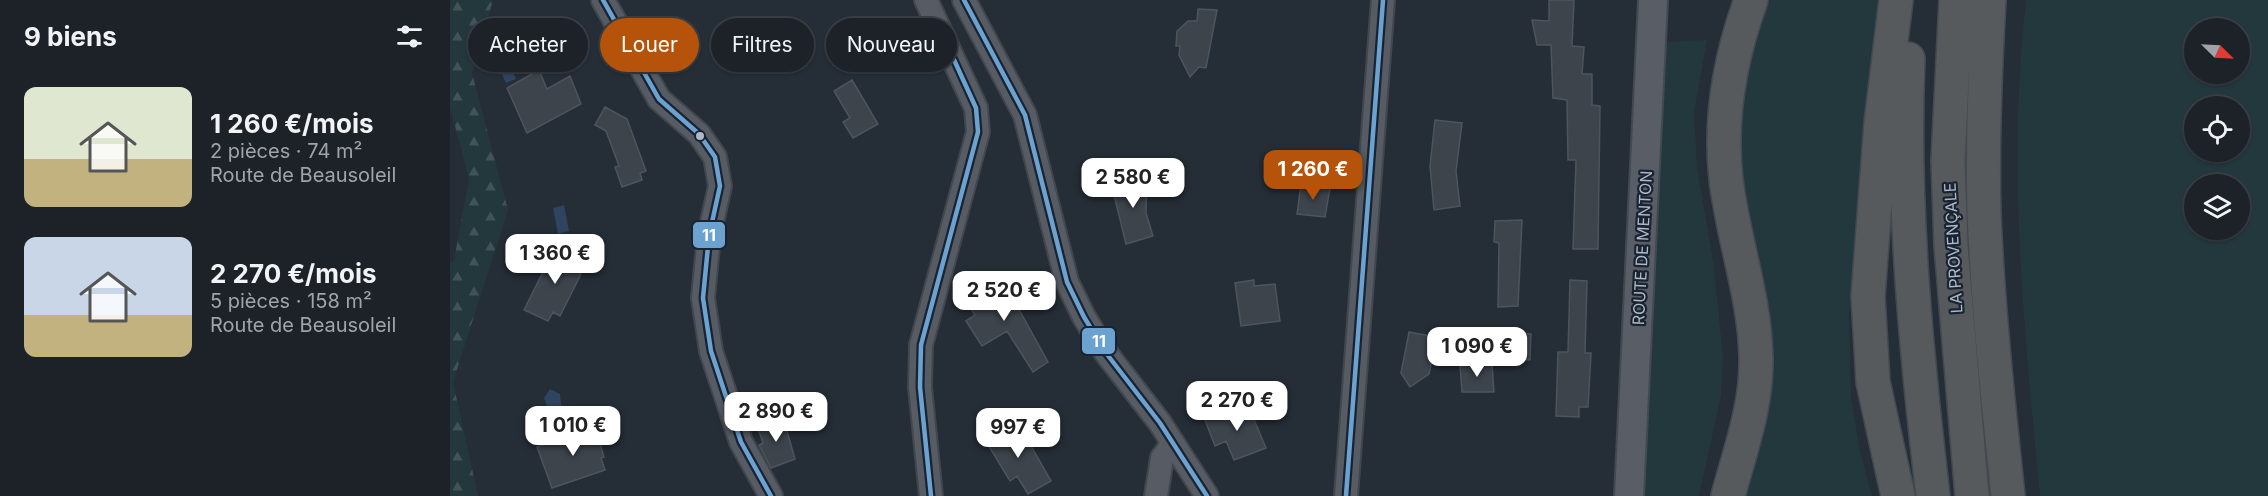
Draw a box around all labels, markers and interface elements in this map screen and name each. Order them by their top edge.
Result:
chip: Acheter [468,18,588,72]
chip: Louer [600,18,699,72]
chip: Filtres [711,18,814,72]
chip: Nouveau [826,18,957,72]
north arrow [2184,18,2250,84]
map controls [2184,18,2250,240]
icon: filters [393,20,426,53]
text: 9 biens [24,21,117,52]
button: locate [2184,96,2250,162]
text: 1 260 €/mois [210,108,374,139]
icon: home [72,111,144,183]
unlabelled marker [694,130,706,142]
text: 2 pièces · 74 m² [210,139,362,163]
pin: 1 260 € [1258,150,1368,201]
text: 1 260 € [1278,157,1348,181]
pin: 2 580 € [1078,158,1188,209]
text: Route de Beausoleil [210,163,396,187]
text: 2 580 € [1095,165,1171,189]
street label: ROUTE DE MENTON [1628,170,1656,326]
button: layers [2184,174,2250,240]
street label: LA PROVENÇALE [1940,182,1966,314]
line badge: 11 [692,221,726,249]
text: 11 [702,225,716,245]
pin: 1 360 € [500,234,610,285]
text: 1 360 € [519,241,591,265]
text: 2 270 €/mois [210,258,377,289]
icon: home [72,261,144,333]
pin: 2 520 € [949,271,1059,322]
text: 2 520 € [967,278,1041,302]
text: 5 pièces · 158 m² [210,289,372,313]
text: Route de Beausoleil [210,313,396,337]
line badge: 11 [1081,327,1116,355]
pin: 1 090 € [1422,327,1532,378]
text: 11 [1092,331,1106,351]
text: 1 090 € [1441,334,1513,358]
pin: 2 270 € [1182,381,1292,432]
text: 2 270 € [1200,388,1274,412]
pin: 2 890 € [721,392,831,443]
text: 2 890 € [738,399,814,423]
pin: 1 010 € [518,406,628,457]
pin: 997 € [976,408,1060,459]
text: 1 010 € [539,413,607,437]
text: 997 € [990,415,1046,439]

